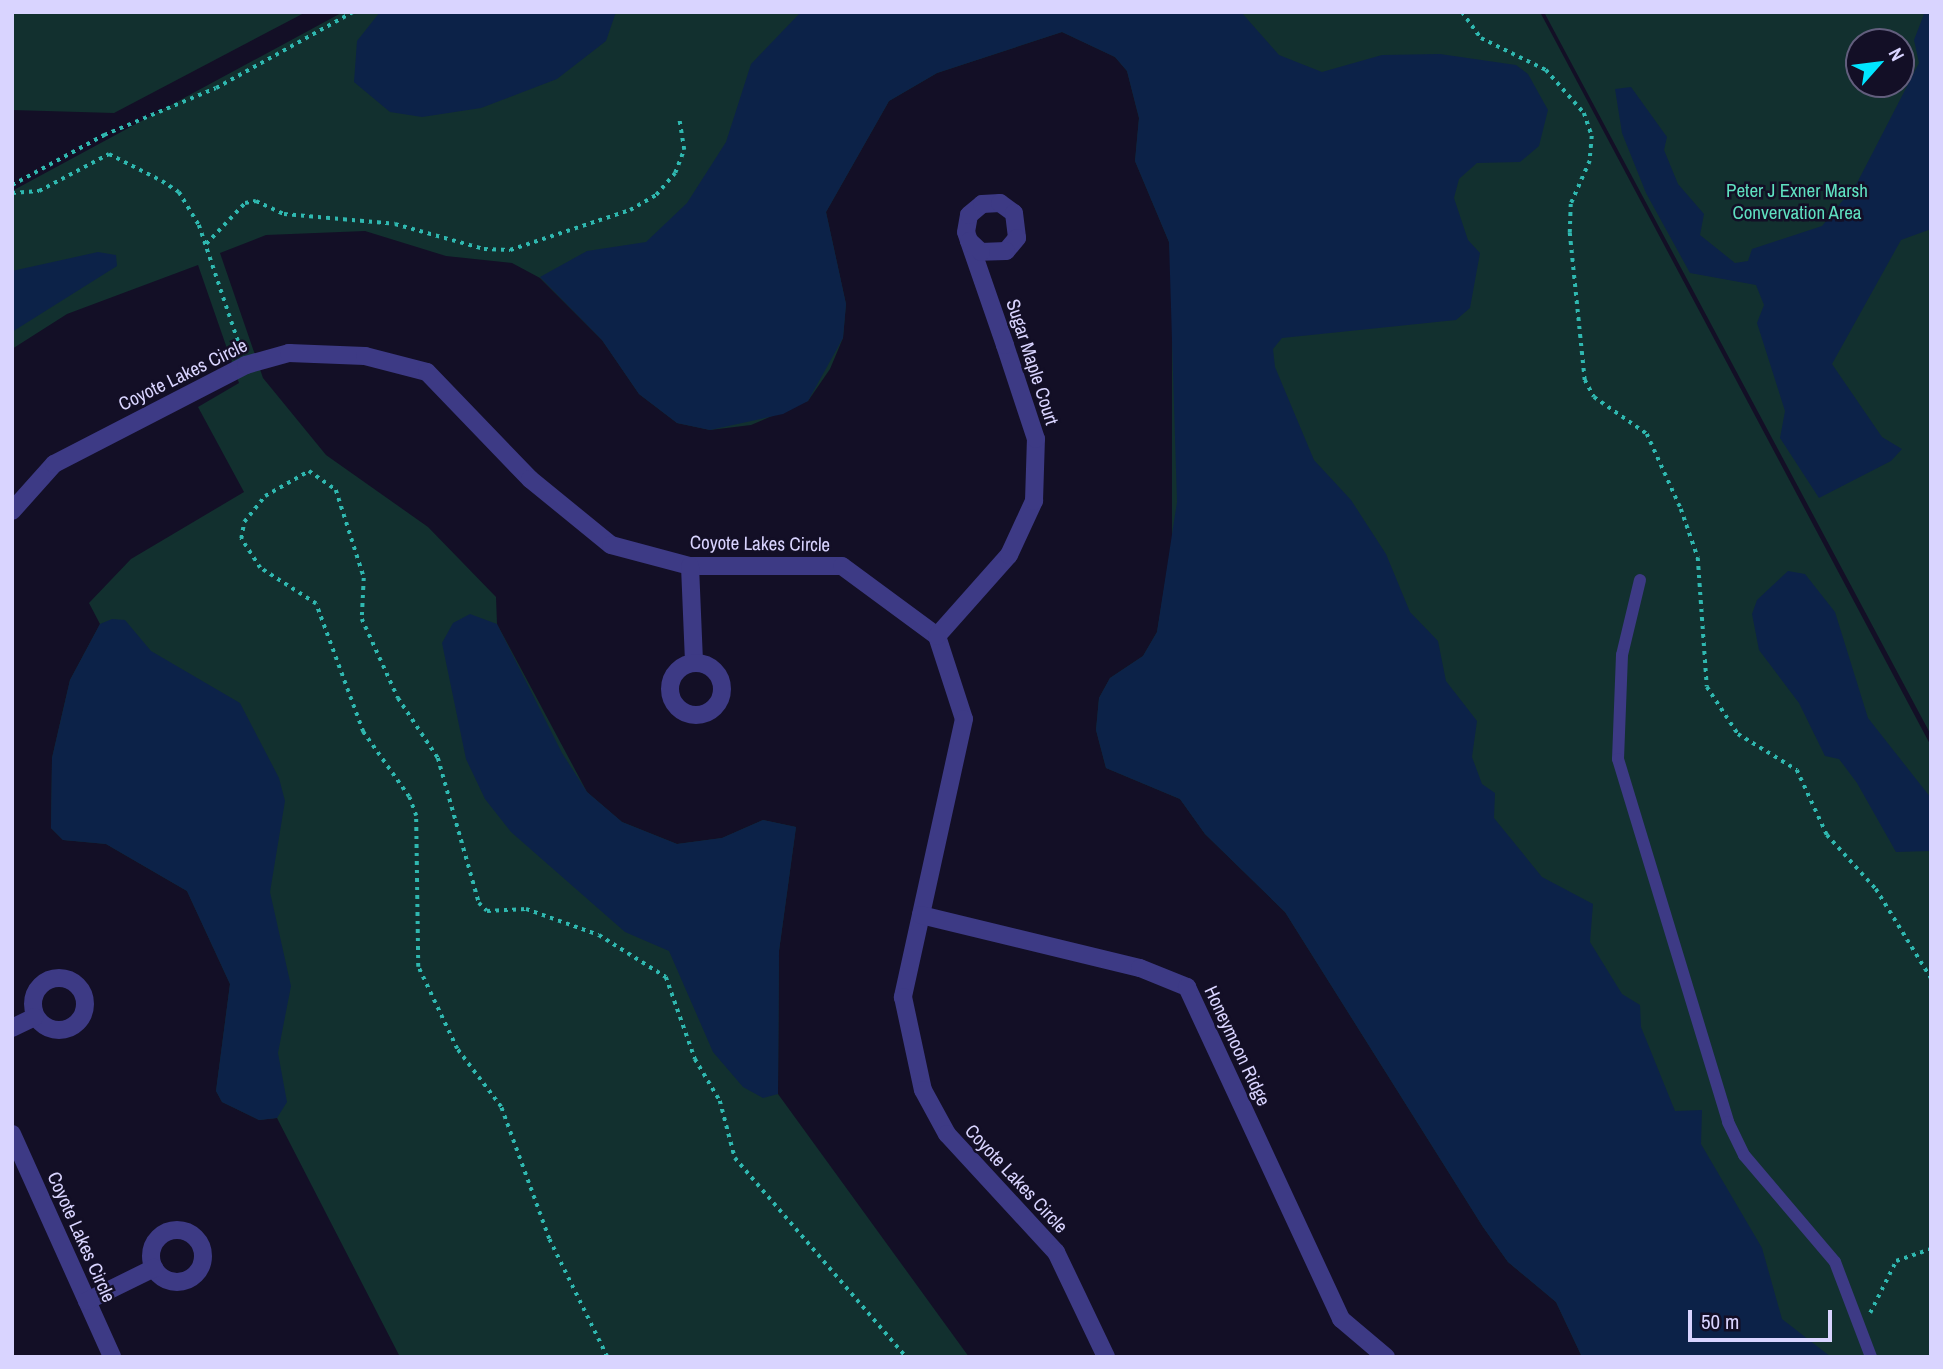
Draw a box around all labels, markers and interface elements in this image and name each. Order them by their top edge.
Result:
north arrow [1845,28,1915,98]
text: N [1883,43,1911,65]
park label: Peter J Exner Marsh Convervation Area [1726,180,1868,224]
street label: Sugar Maple Court [1001,296,1063,428]
street label: Coyote Lakes Circle [115,334,251,416]
street label: Coyote Lakes Circle [690,531,830,557]
street label: Honeymoon Ridge [1199,982,1275,1110]
street label: Coyote Lakes Circle [960,1120,1072,1238]
street label: Coyote Lakes Circle [42,1168,120,1306]
scale bar [1691,1296,1834,1340]
text: 50 m [1701,1307,1739,1336]

